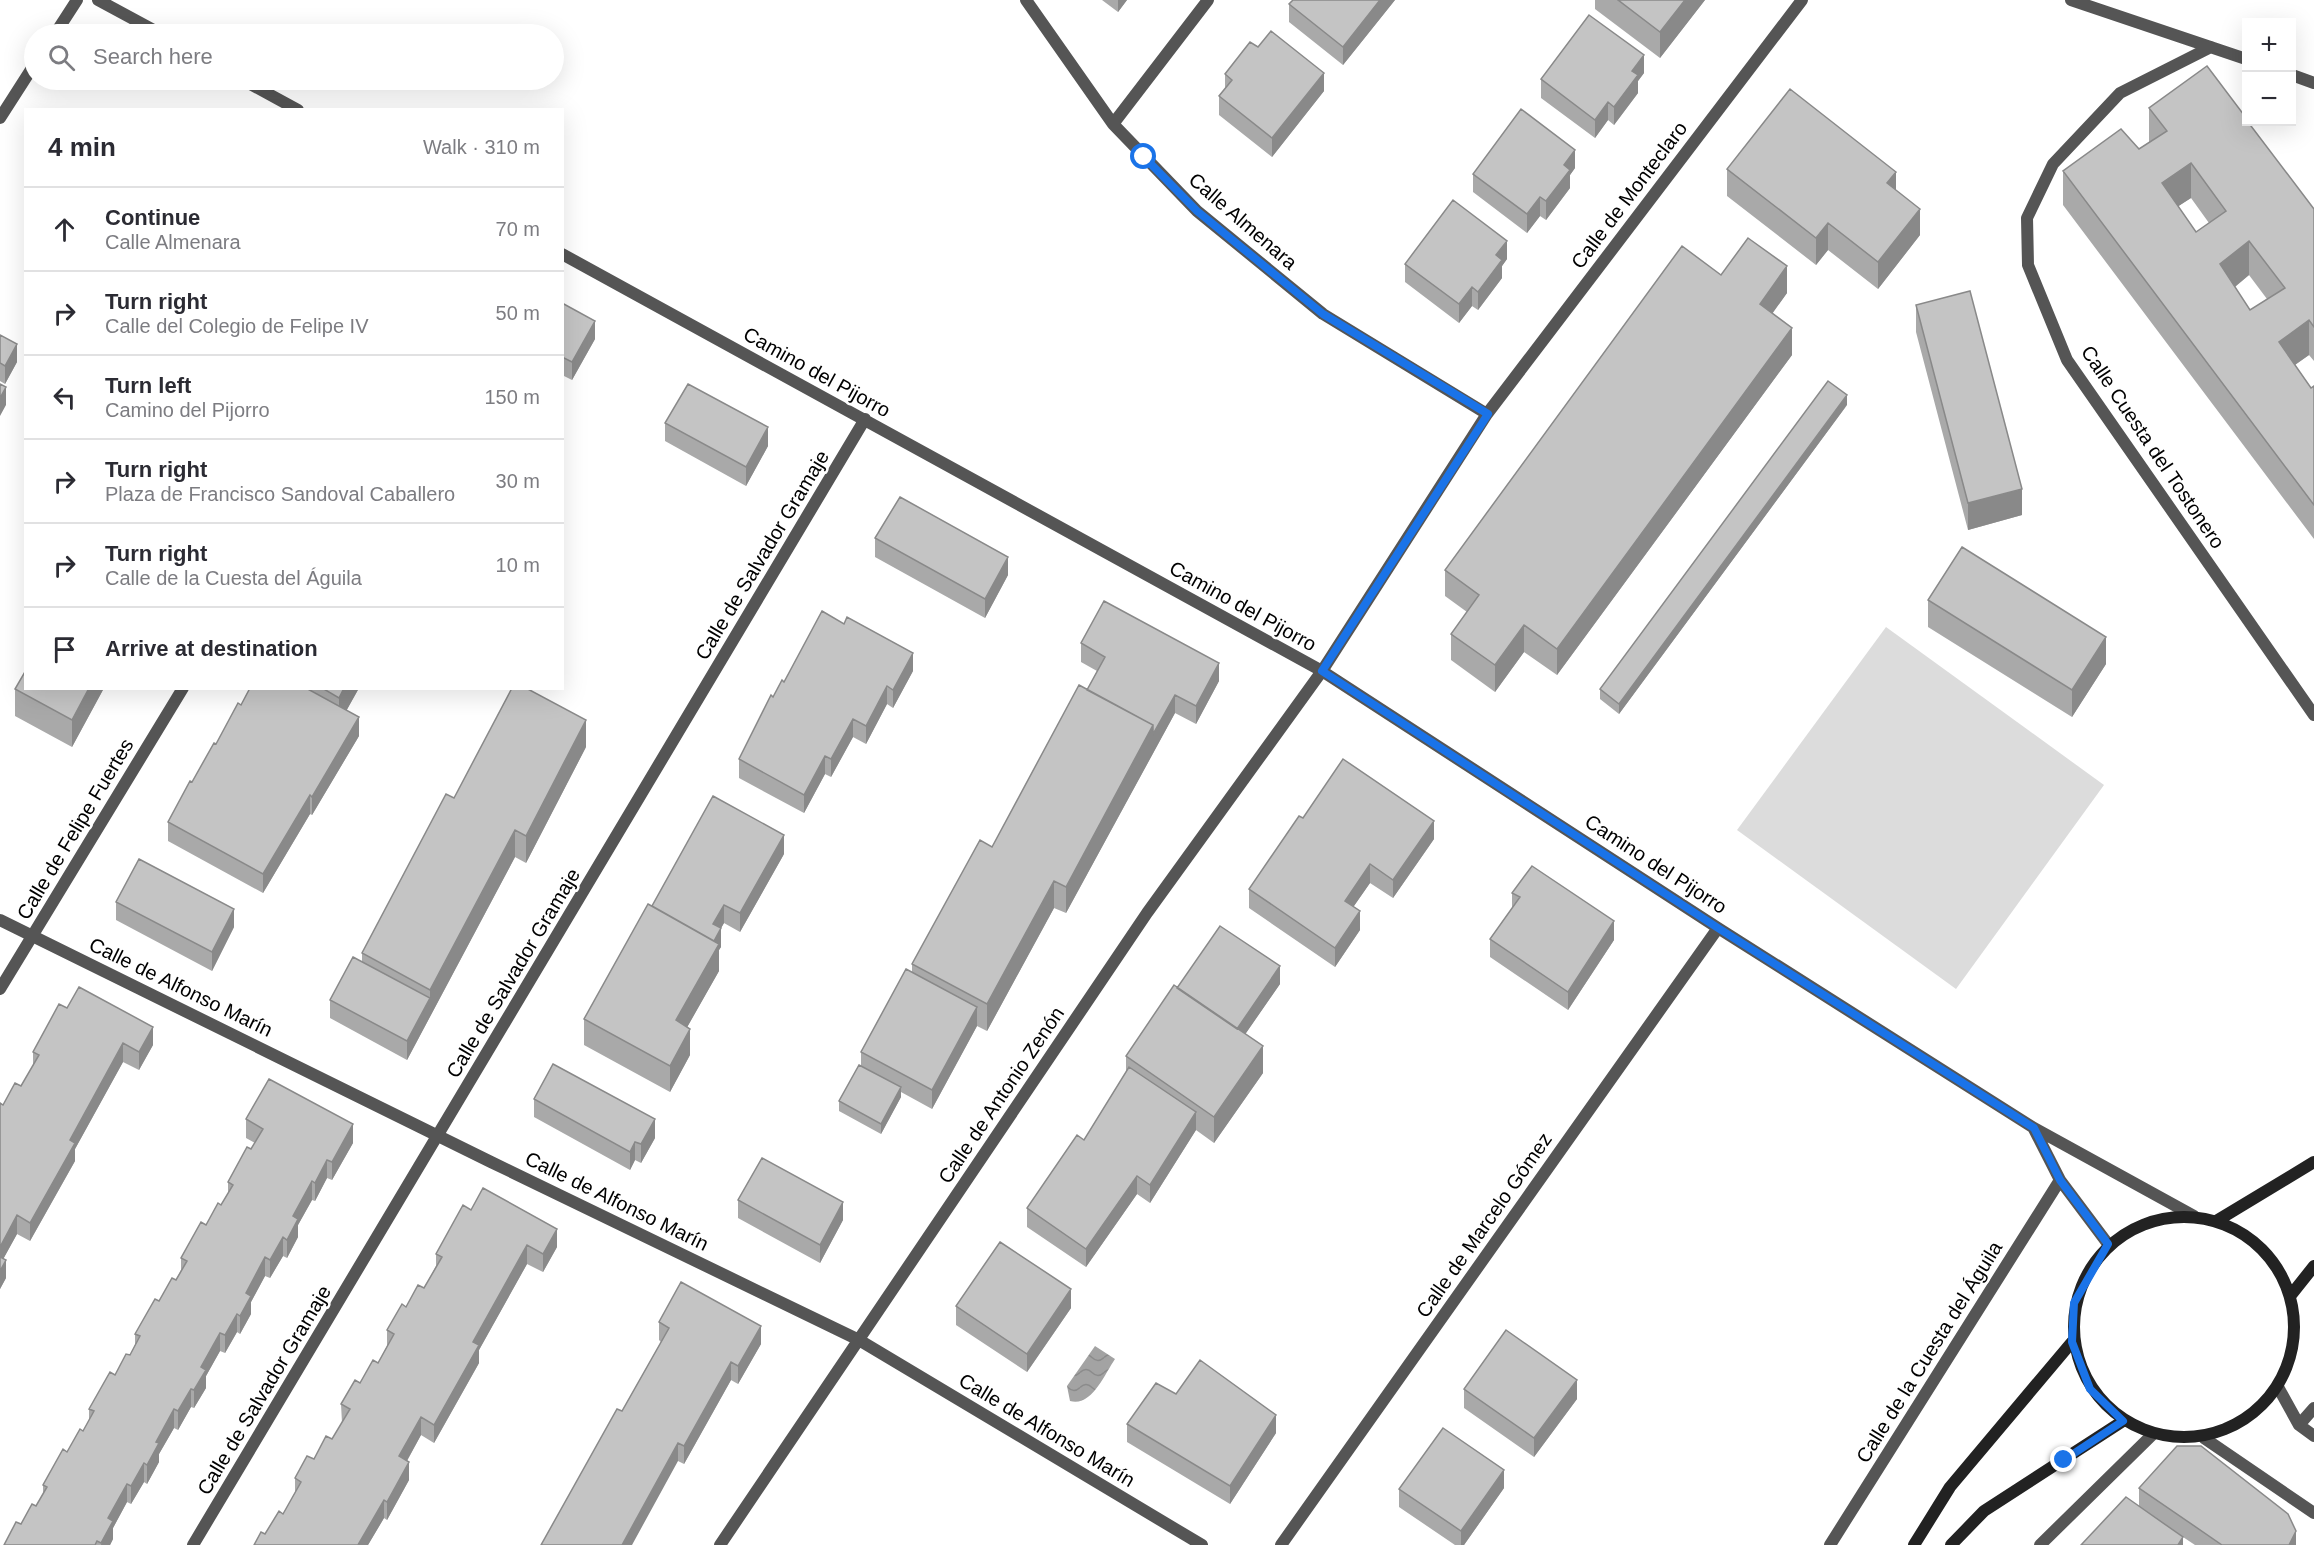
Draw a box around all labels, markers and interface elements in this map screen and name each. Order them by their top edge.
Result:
map controls [2242,18,2296,126]
button: + [2242,18,2296,72]
search box [24,24,564,90]
icon: search [45,41,78,74]
text: Search here [93,44,213,69]
button: − [2242,72,2296,126]
street label: Calle de Monteclaro [1567,117,1691,273]
text: 4 min [48,132,116,162]
text: Walk · 310 m [423,136,540,158]
route start [1130,143,1156,169]
street label: Calle Almenara [1185,168,1302,274]
text: Continue [105,205,200,230]
icon: ahead [48,213,81,246]
text: 70 m [496,218,540,240]
text: Calle Almenara [105,231,241,253]
text: Turn right [105,289,207,314]
icon: right [48,297,81,330]
text: 50 m [496,302,540,324]
text: Calle del Colegio de Felipe IV [105,315,369,337]
street label: Camino del Pijorro [740,322,894,422]
street label: Calle Cuesta del Tostonero [2077,341,2229,553]
text: Turn left [105,373,191,398]
icon: left [48,381,81,414]
text: 150 m [484,386,540,408]
text: Camino del Pijorro [105,399,270,421]
street label: Calle de Salvador Gramaje [691,446,833,664]
text: Turn right [105,457,207,482]
icon: right [48,465,81,498]
text: 30 m [496,470,540,492]
text: Plaza de Francisco Sandoval Caballero [105,483,455,505]
text: Turn right [105,541,207,566]
icon: right [48,549,81,582]
text: 10 m [496,554,540,576]
street label: Camino del Pijorro [1166,556,1320,656]
text: Calle de la Cuesta del Águila [105,567,362,589]
icon: arrive [48,633,81,666]
text: Arrive at destination [105,636,318,661]
street label: Calle de Felipe Fuertes [12,735,138,923]
street label: Camino del Pijorro [1581,810,1731,918]
street label: Calle de Salvador Gramaje [442,864,584,1082]
street label: Calle de Alfonso Marín [86,933,276,1041]
street label: Calle de Antonio Zenón [934,1003,1068,1187]
street label: Calle de Marcelo Gómez [1412,1129,1556,1321]
street label: Calle de Alfonso Marín [522,1147,712,1255]
street label: Calle de la Cuesta del Águila [1852,1237,2007,1467]
street label: Calle de Salvador Gramaje [193,1281,335,1499]
street label: Calle de Alfonso Marín [955,1369,1139,1491]
route end [2050,1446,2076,1472]

